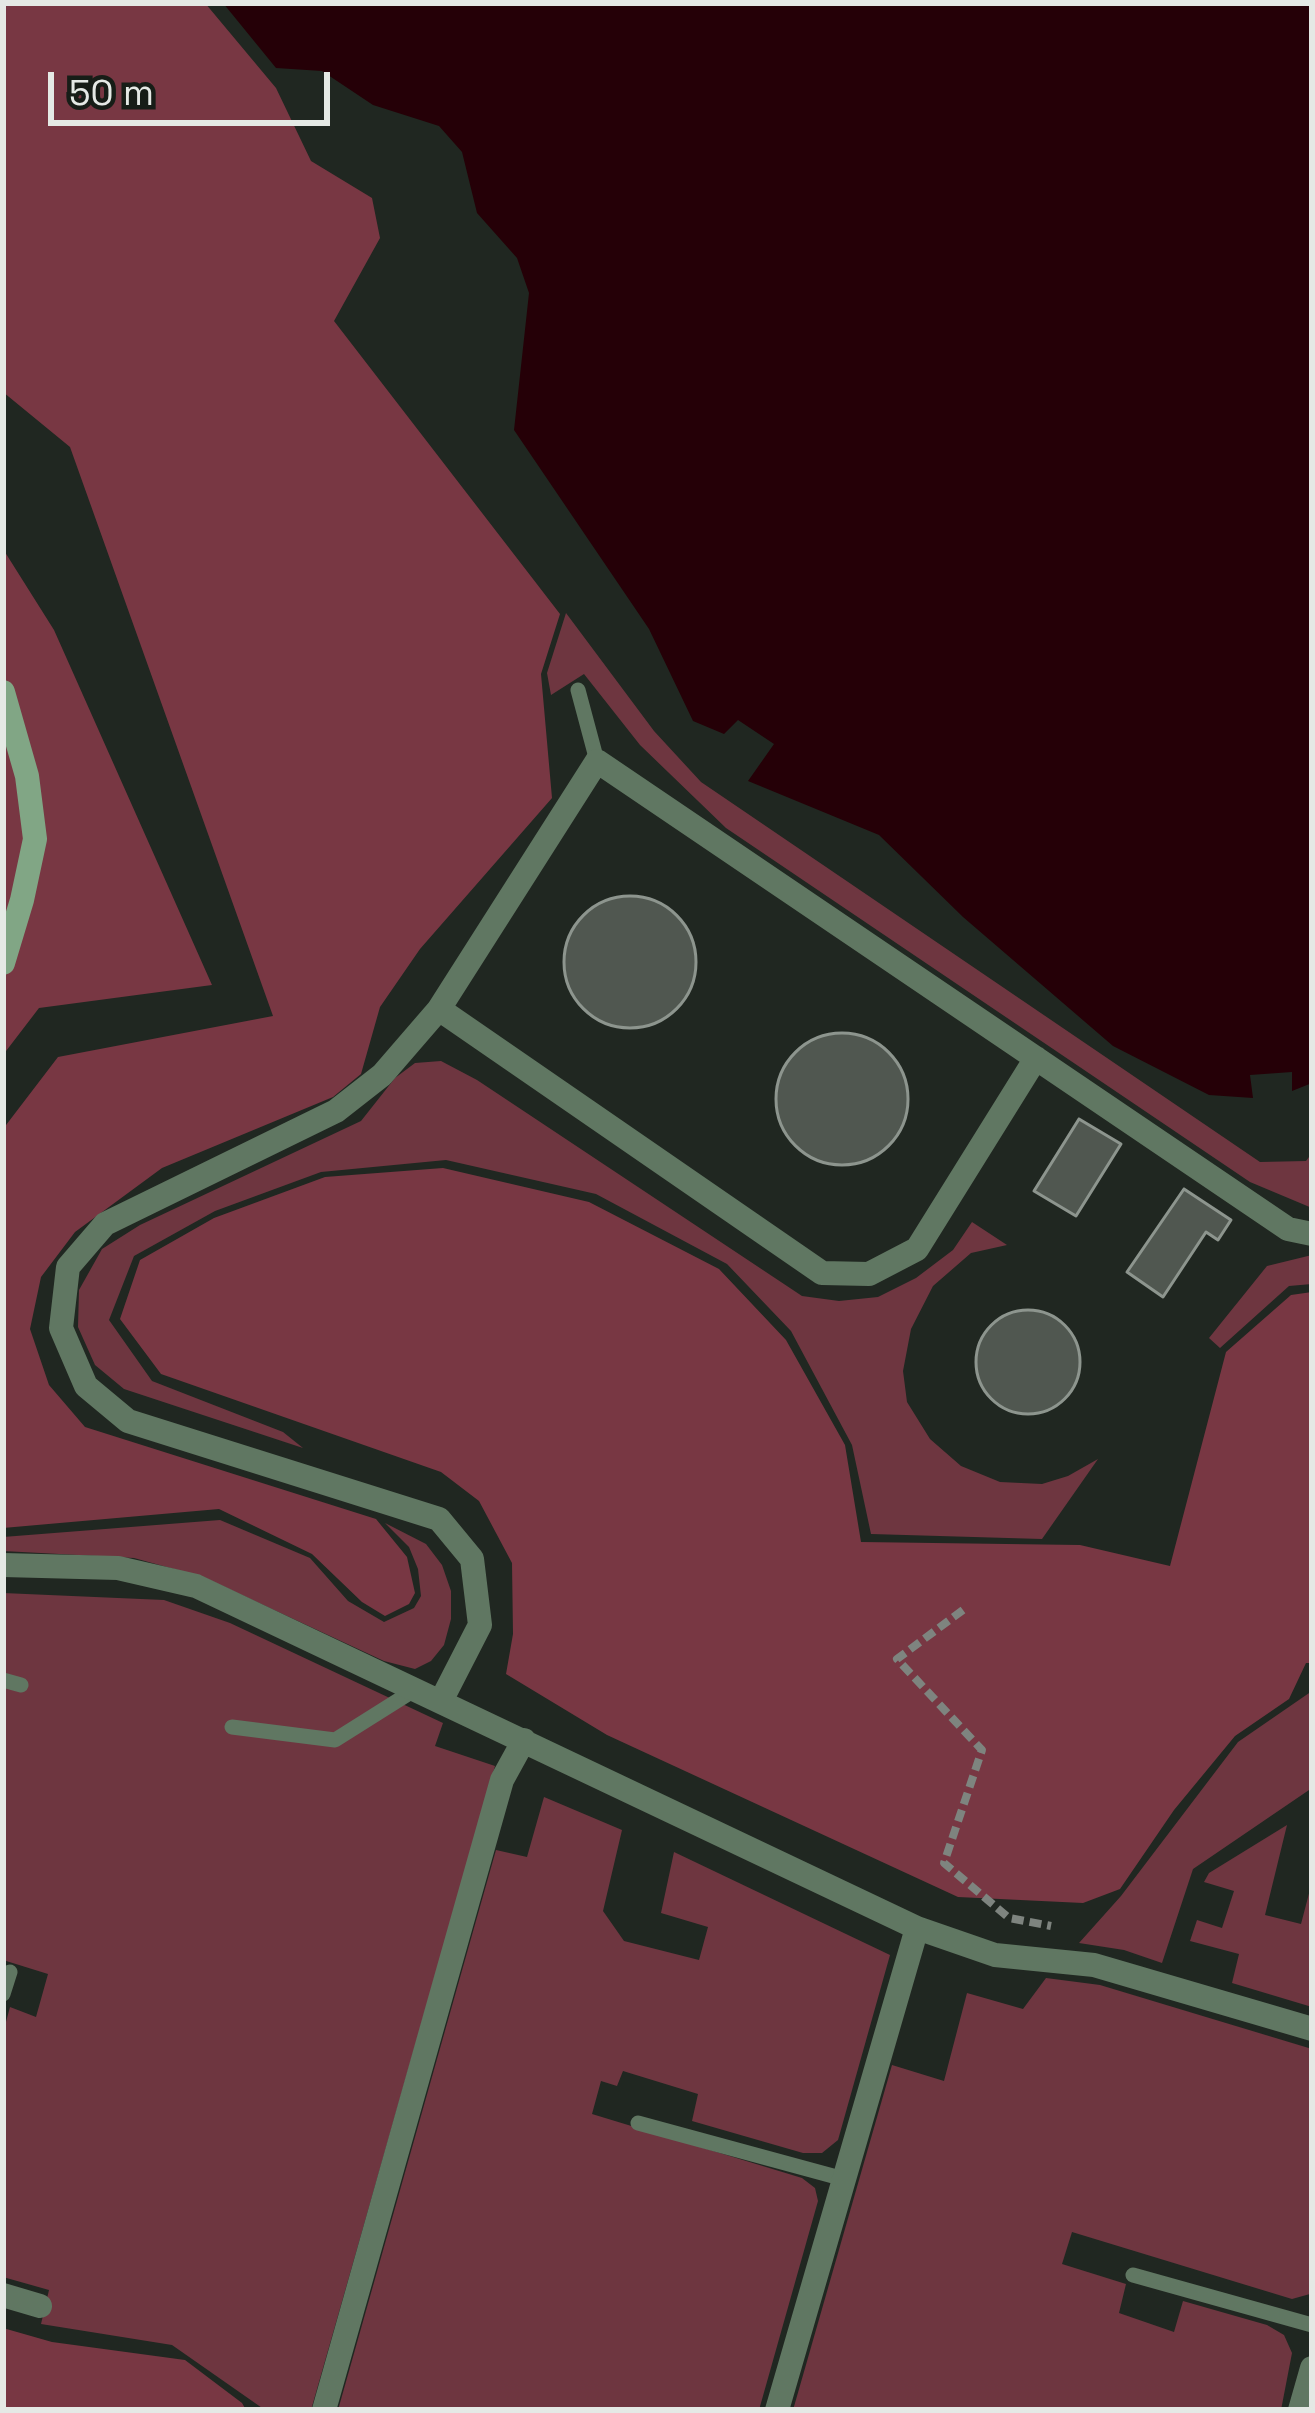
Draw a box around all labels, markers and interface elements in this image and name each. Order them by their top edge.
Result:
scale bar [54,48,336,122]
text: 50 m [69,70,154,116]

